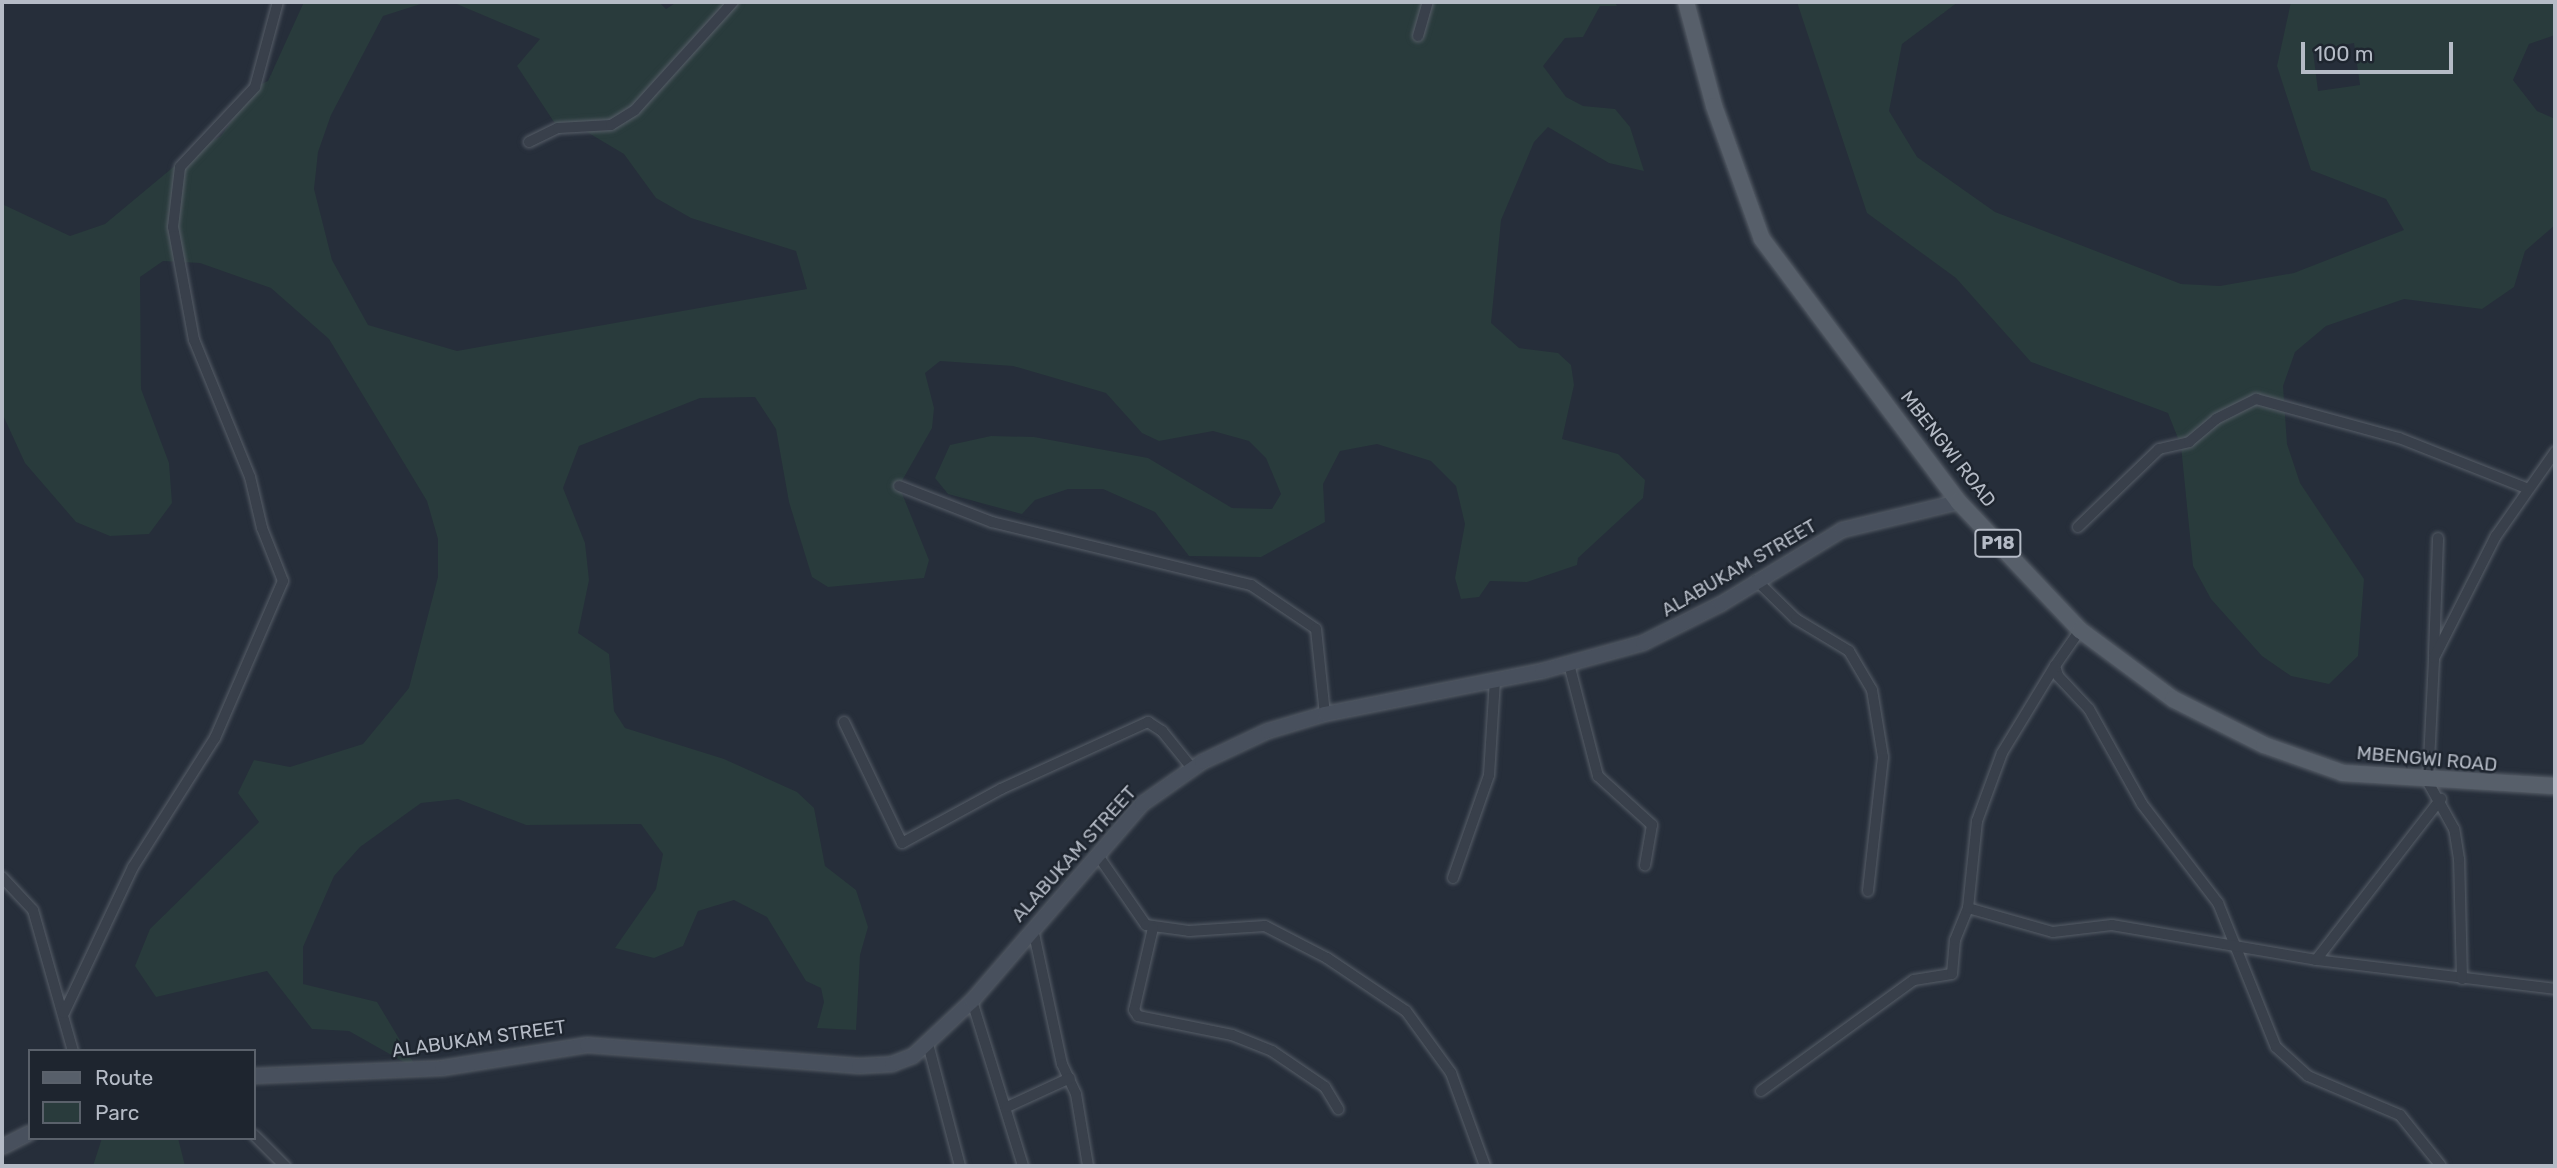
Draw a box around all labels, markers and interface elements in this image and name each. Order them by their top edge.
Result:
scale bar [2305,28,2457,72]
text: 100 m [2314,41,2373,66]
street label: MBENGWI ROAD [1896,386,2000,512]
street label: ALABUKAM STREET [1657,514,1821,622]
road number: P18 [1974,528,2022,558]
street label: MBENGWI ROAD [2356,741,2498,777]
street label: ALABUKAM STREET [1007,781,1141,927]
street label: ALABUKAM STREET [391,1016,567,1062]
legend [28,1049,256,1140]
text: Route [95,1065,153,1090]
text: Parc [95,1100,139,1125]

